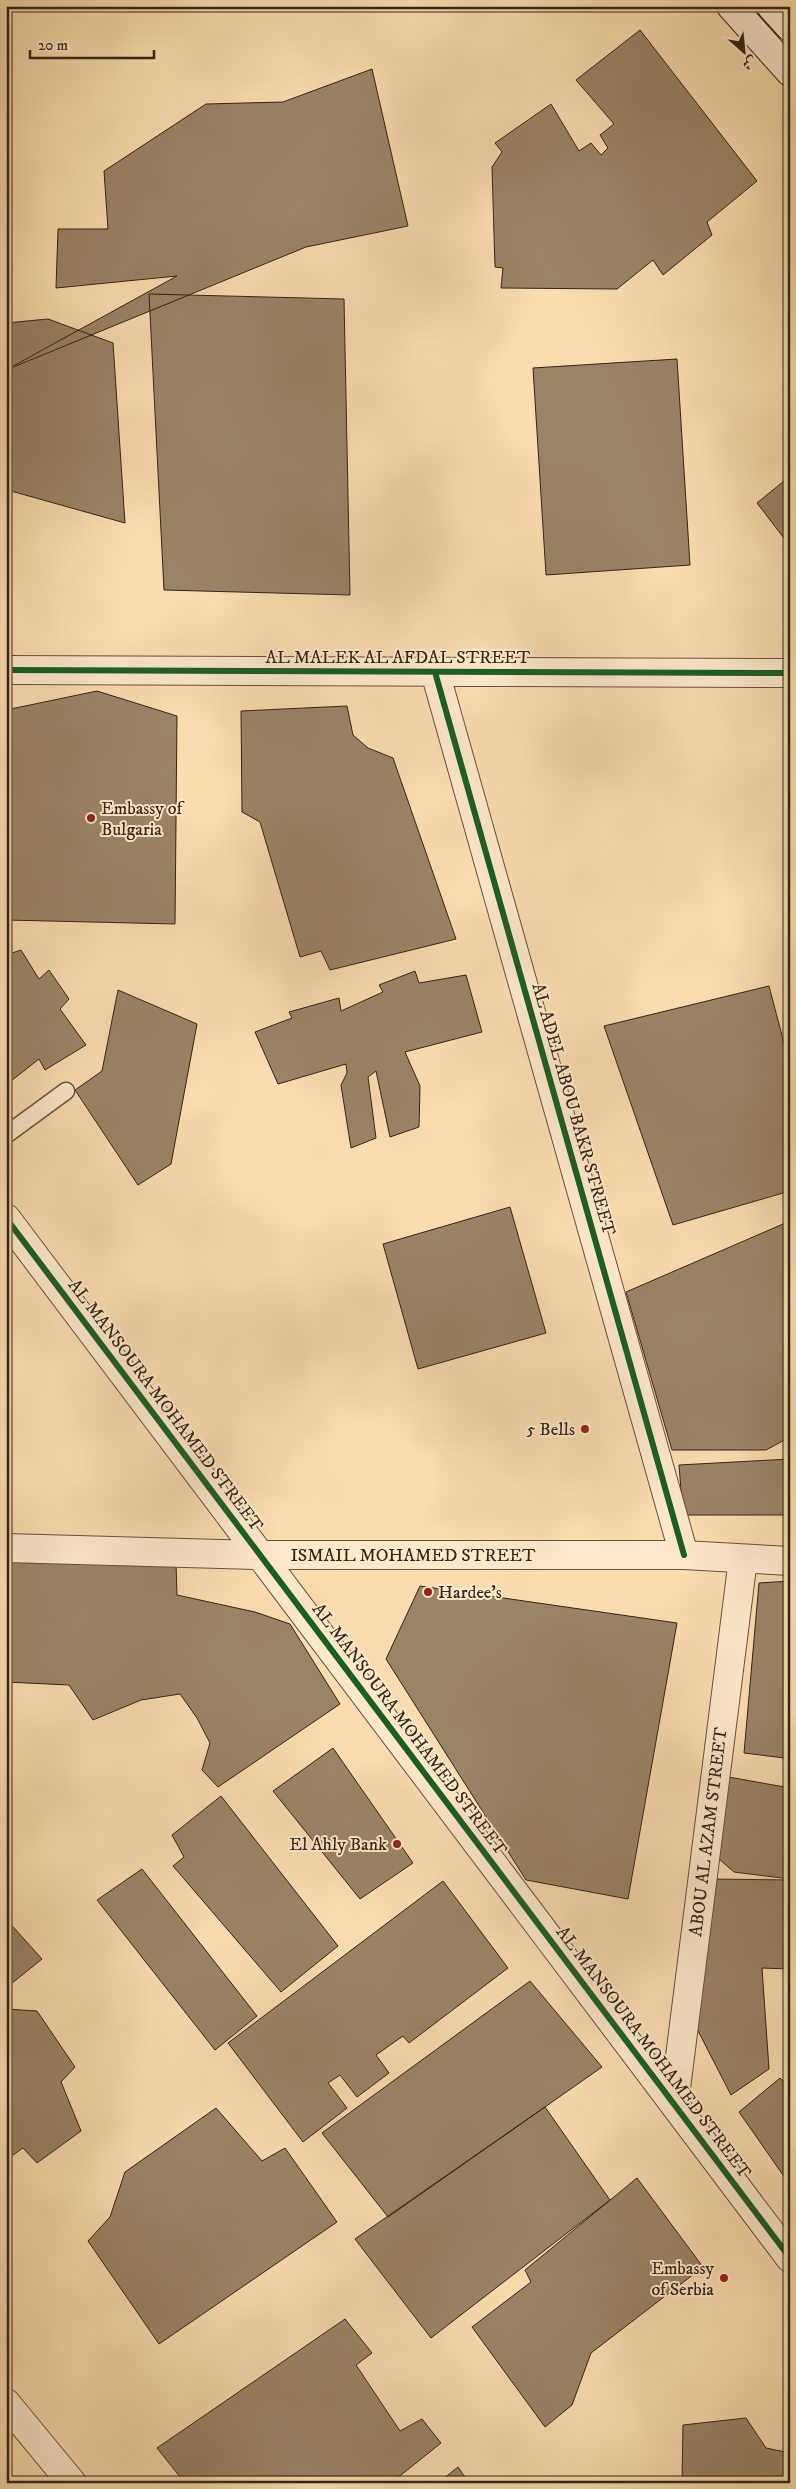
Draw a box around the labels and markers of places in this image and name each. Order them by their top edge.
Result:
place label: Embassy of Bulgaria [101,798,185,841]
marker: Embassy of Bulgaria [85,812,97,824]
place label: 5 Bells [527,1419,575,1441]
marker: 5 Bells [579,1423,591,1435]
place label: Hardee's [438,1582,502,1604]
marker: Hardee's [422,1586,434,1598]
place label: El Ahly Bank [289,1834,387,1856]
marker: El Ahly Bank [391,1838,403,1850]
place label: Embassy of Serbia [651,2258,714,2301]
marker: Embassy of Serbia [718,2272,730,2284]

